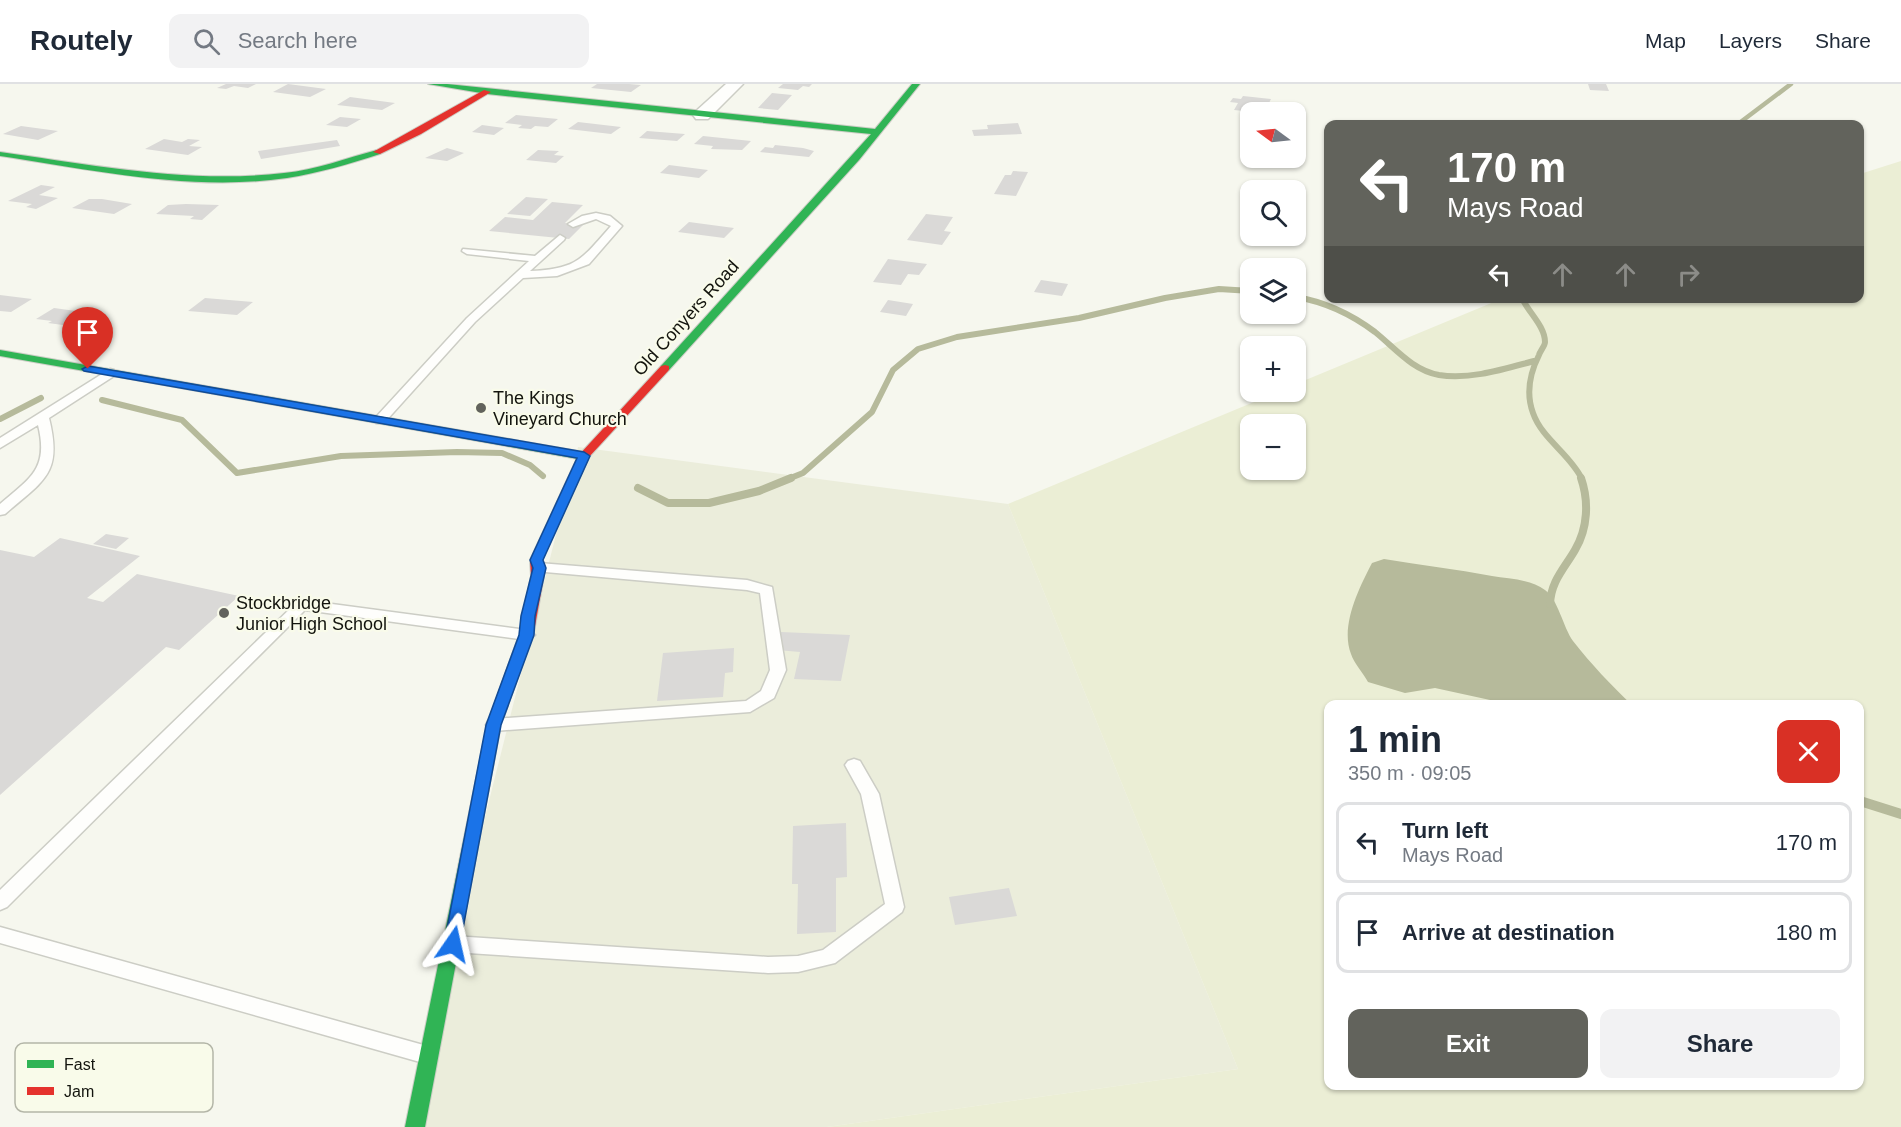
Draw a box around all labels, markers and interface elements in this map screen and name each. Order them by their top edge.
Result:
search box [169,14,589,68]
text: Routely [30,25,133,56]
icon: search [190,25,223,58]
text: Search here [238,28,358,53]
text: Map [1645,29,1686,52]
text: Layers [1719,29,1782,52]
text: Share [1815,29,1871,52]
north arrow [1240,102,1306,168]
map controls [1240,102,1306,480]
icon: left [1348,144,1426,222]
text: 170 m [1447,144,1566,191]
button: search [1240,180,1306,246]
text: Mays Road [1447,193,1584,223]
street label: Old Conyers Road [629,256,743,380]
button: layers [1240,258,1306,324]
icon: left [1483,258,1516,291]
icon: ahead [1546,258,1579,291]
icon: ahead [1609,258,1642,291]
icon: right [1672,258,1705,291]
pin [62,307,113,369]
icon: arrive [71,316,104,349]
button: + [1240,336,1306,402]
place label: The Kings Vineyard Church [493,388,627,429]
marker: The Kings Vineyard Church [474,401,488,415]
button: − [1240,414,1306,480]
place label: Stockbridge Junior High School [236,593,387,634]
marker: Stockbridge Junior High School [217,606,231,620]
text: 1 min [1348,719,1442,760]
button: close [1777,720,1840,783]
text: 350 m · 09:05 [1348,762,1471,784]
text: Turn left [1402,818,1488,843]
icon: left [1351,826,1384,859]
text: 170 m [1776,830,1837,855]
text: Mays Road [1402,844,1503,866]
position arrow [421,912,485,976]
icon: arrive [1351,916,1384,949]
text: Arrive at destination [1402,920,1615,945]
text: 180 m [1776,920,1837,945]
button: Exit [1348,1009,1588,1078]
button: Share [1600,1009,1840,1078]
legend [15,1043,213,1112]
text: Fast [64,1056,96,1073]
text: Jam [64,1083,94,1100]

